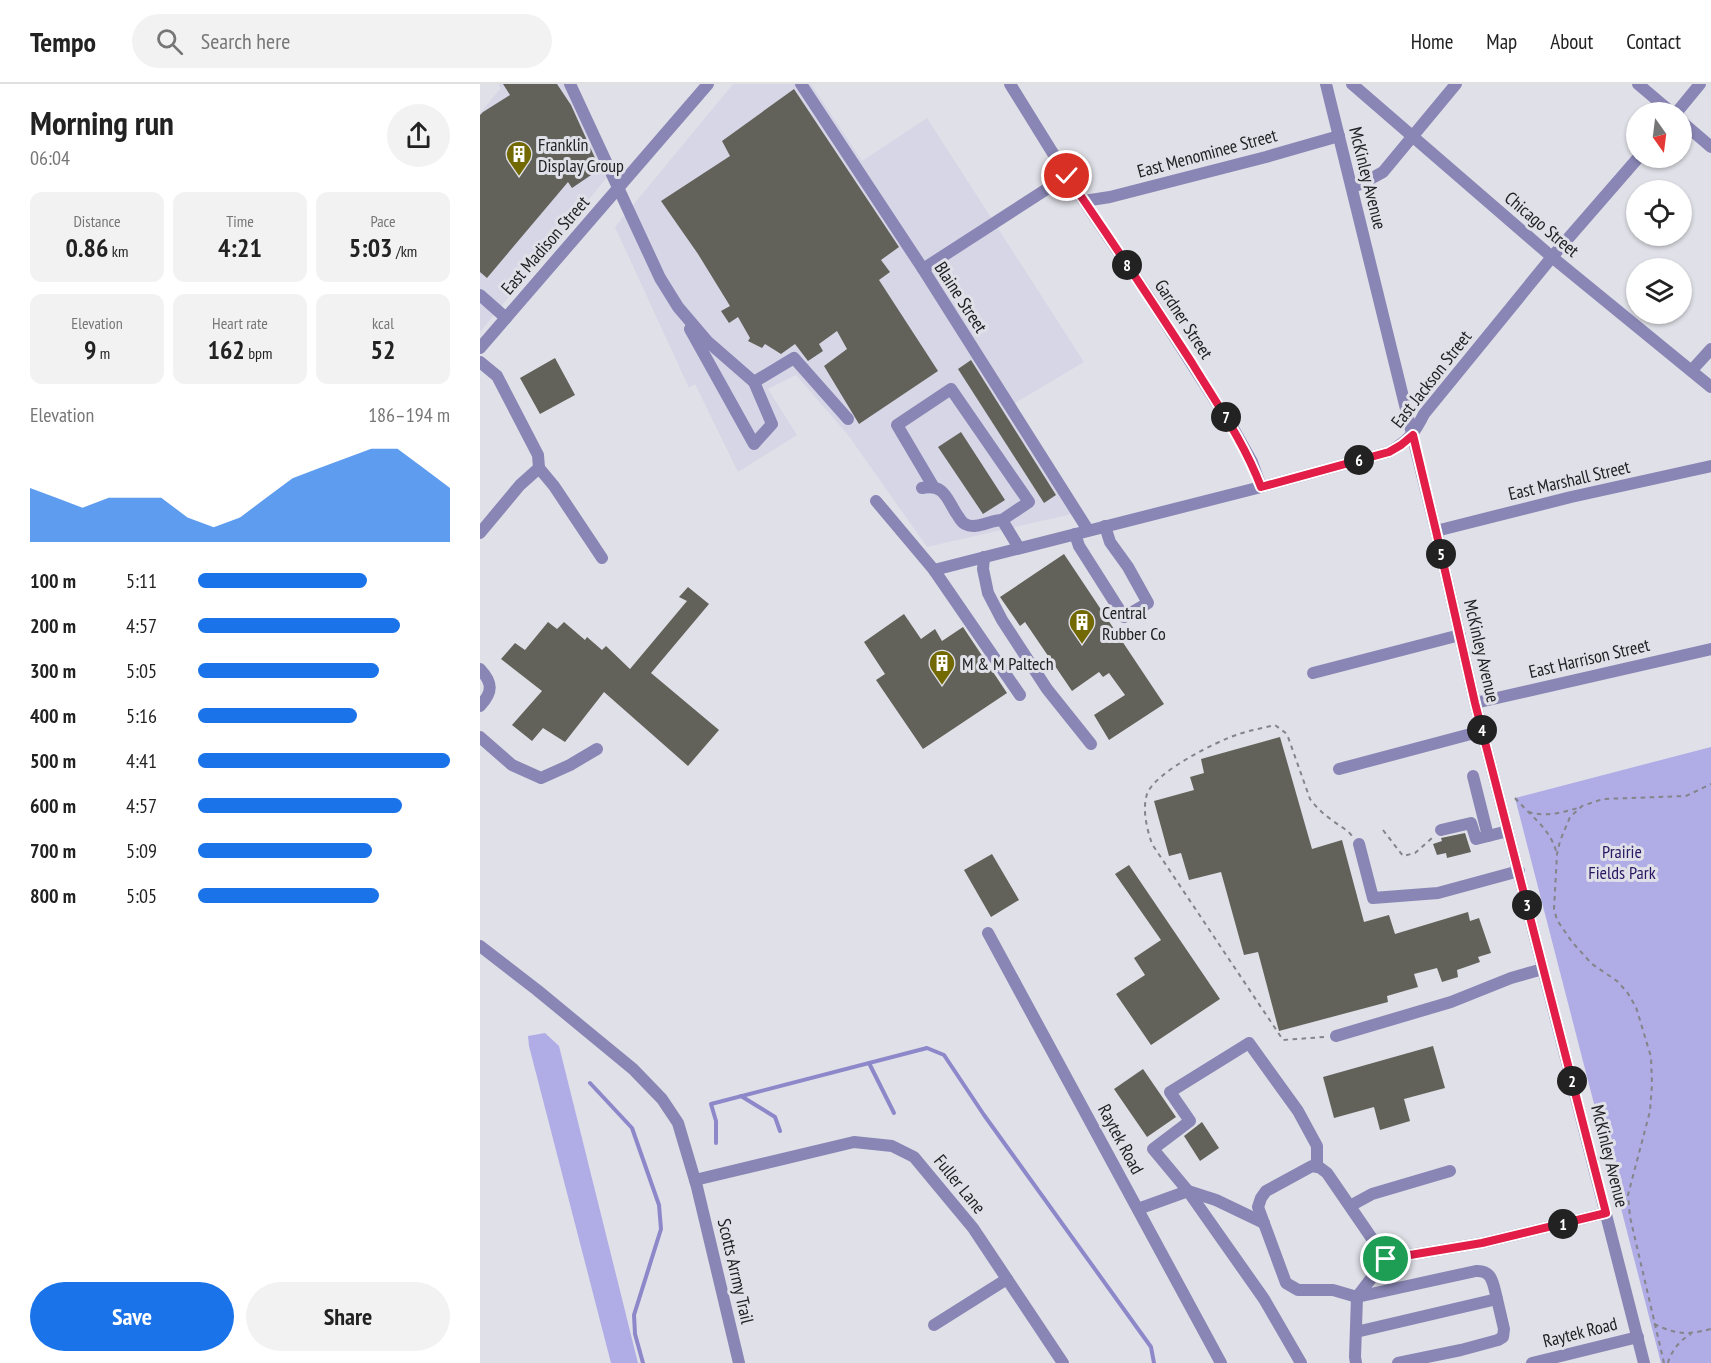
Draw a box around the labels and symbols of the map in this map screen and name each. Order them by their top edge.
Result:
north arrow [1626,102,1692,168]
street label: East Menominee Street [1135,123,1279,183]
street label: McKinley Avenue [1344,124,1392,232]
place label: Franklin Display Group [538,133,624,177]
building icon: Franklin Display Group [504,139,534,177]
pin [1041,150,1092,201]
street label: Chicago Street [1500,186,1584,262]
street label: East Madison Street [496,191,594,299]
pin: 8 [1112,250,1142,280]
street label: Blaine Street [930,257,993,337]
street label: Gardner Street [1150,275,1218,363]
street label: East Jackson Street [1386,326,1476,432]
pin: 7 [1211,402,1241,432]
pin: 6 [1344,445,1374,475]
street label: East Marshall Street [1506,455,1632,505]
pin: 5 [1426,539,1456,569]
street label: McKinley Avenue [1459,597,1505,705]
place label: Central Rubber Co [1102,601,1166,645]
building icon: Central Rubber Co [1067,607,1097,645]
street label: East Harrison Street [1526,633,1652,683]
building icon: M & M Paltech [927,648,957,686]
place label: M & M Paltech [962,652,1054,675]
pin: 4 [1467,715,1497,745]
park label: Prairie Fields Park [1588,840,1656,884]
pin: 3 [1512,890,1542,920]
pin: 2 [1557,1066,1587,1096]
street label: Raytek Road [1093,1100,1149,1178]
street label: McKinley Avenue [1586,1102,1634,1210]
street label: Fuller Lane [929,1150,991,1218]
pin: 1 [1548,1209,1578,1239]
street label: Scotts Arrmy Trail [713,1216,759,1327]
pin [1360,1233,1411,1284]
street label: Raytek Road [1540,1312,1620,1352]

